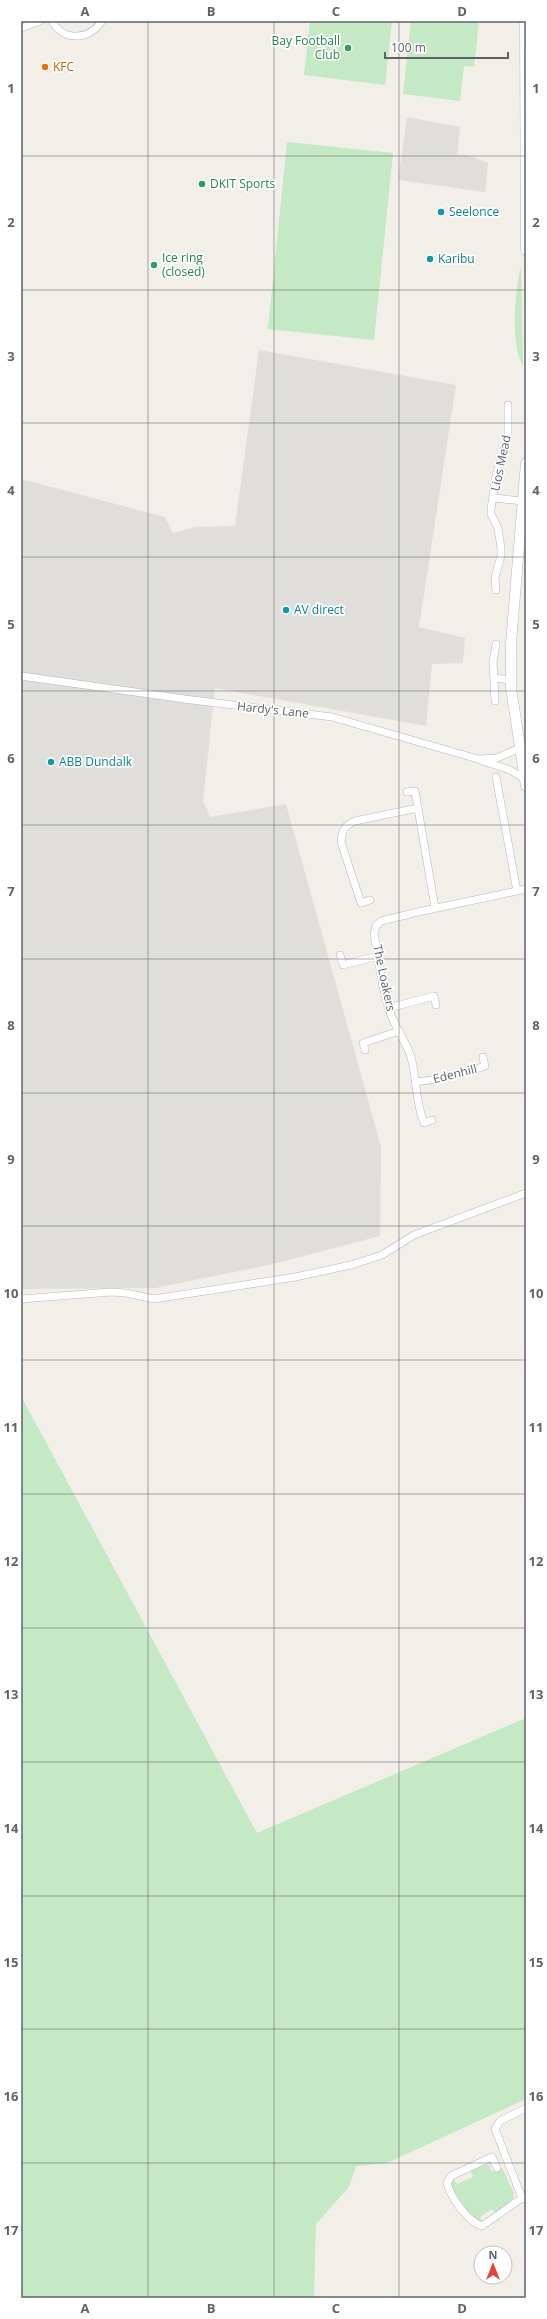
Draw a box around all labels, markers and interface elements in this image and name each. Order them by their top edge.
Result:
text: A [81,2,90,20]
text: B [207,2,216,20]
text: C [332,2,340,20]
text: D [457,2,467,20]
place label: Bay Football Club [271,32,340,63]
scale bar [385,34,508,60]
text: 100 m [391,39,426,56]
marker: Bay Football Club [343,43,353,53]
place label: KFC [53,58,75,75]
marker: KFC [40,62,50,72]
text: 1 [7,79,15,97]
text: 1 [532,79,540,97]
place label: DKIT Sports [210,175,275,192]
marker: DKIT Sports [197,179,207,189]
place label: Seelonce [449,203,499,220]
marker: Seelonce [436,207,446,217]
text: 2 [7,213,15,231]
text: 2 [532,213,540,231]
place label: Ice ring (closed) [162,249,205,280]
place label: Karibu [438,250,475,267]
marker: Karibu [425,254,435,264]
marker: Ice ring (closed) [149,260,159,270]
text: 3 [7,347,15,365]
text: 3 [532,347,540,365]
street label: Lios Mead [486,433,515,492]
text: 4 [7,481,15,499]
text: 4 [532,481,540,499]
place label: AV direct [294,601,344,618]
marker: AV direct [281,605,291,615]
text: 5 [7,615,15,633]
text: 5 [532,615,540,633]
street label: Hardy's Lane [236,697,310,722]
text: 6 [7,749,15,767]
text: 6 [532,749,540,767]
place label: ABB Dundalk [59,753,133,770]
marker: ABB Dundalk [46,757,56,767]
text: 7 [7,882,15,900]
text: 7 [532,882,540,900]
street label: The Loakers [369,943,400,1013]
text: 8 [7,1016,15,1034]
text: 8 [532,1016,540,1034]
street label: Edenhill [431,1060,479,1087]
text: 9 [7,1150,15,1168]
text: 9 [532,1150,540,1168]
text: 10 [4,1284,18,1302]
text: 10 [529,1284,543,1302]
text: 11 [4,1418,18,1436]
text: 11 [529,1418,543,1436]
text: 12 [4,1552,19,1570]
text: 12 [529,1552,544,1570]
text: 13 [4,1685,18,1703]
text: 13 [529,1685,543,1703]
text: 14 [4,1819,19,1837]
text: 14 [529,1819,544,1837]
text: 15 [4,1953,18,1971]
text: 15 [529,1953,543,1971]
text: 16 [4,2087,19,2105]
text: 16 [529,2087,544,2105]
text: 17 [4,2221,19,2239]
text: 17 [529,2221,544,2239]
north arrow [473,2245,513,2285]
text: N [489,2247,497,2262]
text: A [81,2299,90,2317]
text: B [207,2299,216,2317]
text: C [332,2299,340,2317]
text: D [457,2299,467,2317]

